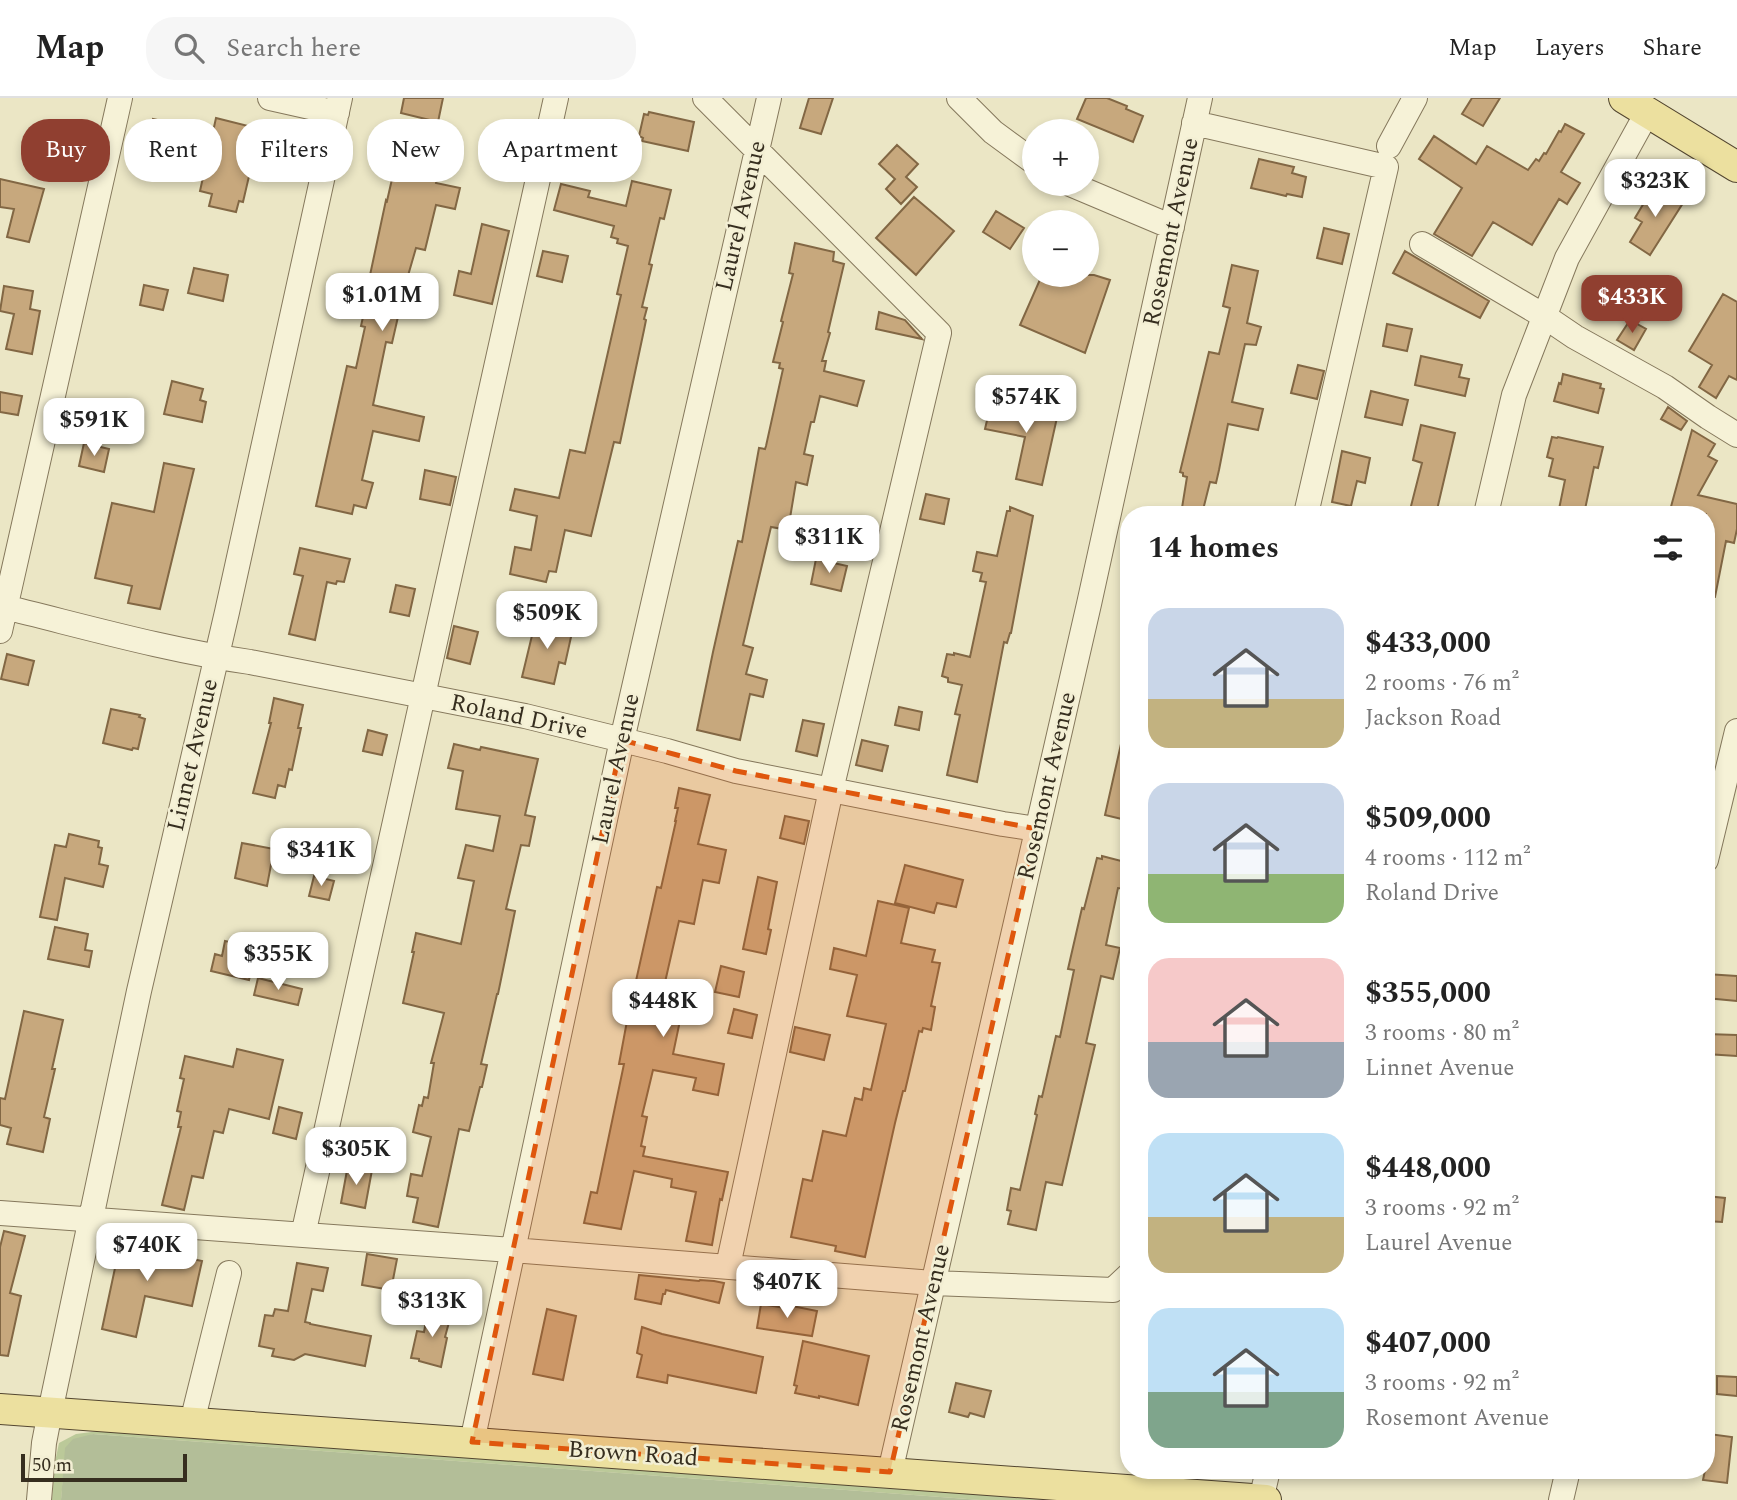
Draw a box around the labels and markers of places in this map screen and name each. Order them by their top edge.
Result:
pin: $323K [1606,159,1704,219]
pin: $1.01M [325,274,439,333]
pin: $433K [1583,275,1681,335]
pin: $574K [977,376,1075,435]
pin: $591K [45,398,143,458]
pin: $311K [780,516,878,575]
pin: $509K [498,592,596,651]
pin: $341K [272,828,370,888]
pin: $355K [229,932,327,992]
pin: $448K [614,979,712,1039]
pin: $305K [307,1128,405,1187]
pin: $740K [98,1224,196,1283]
pin: $407K [738,1260,836,1320]
pin: $313K [383,1280,481,1339]

